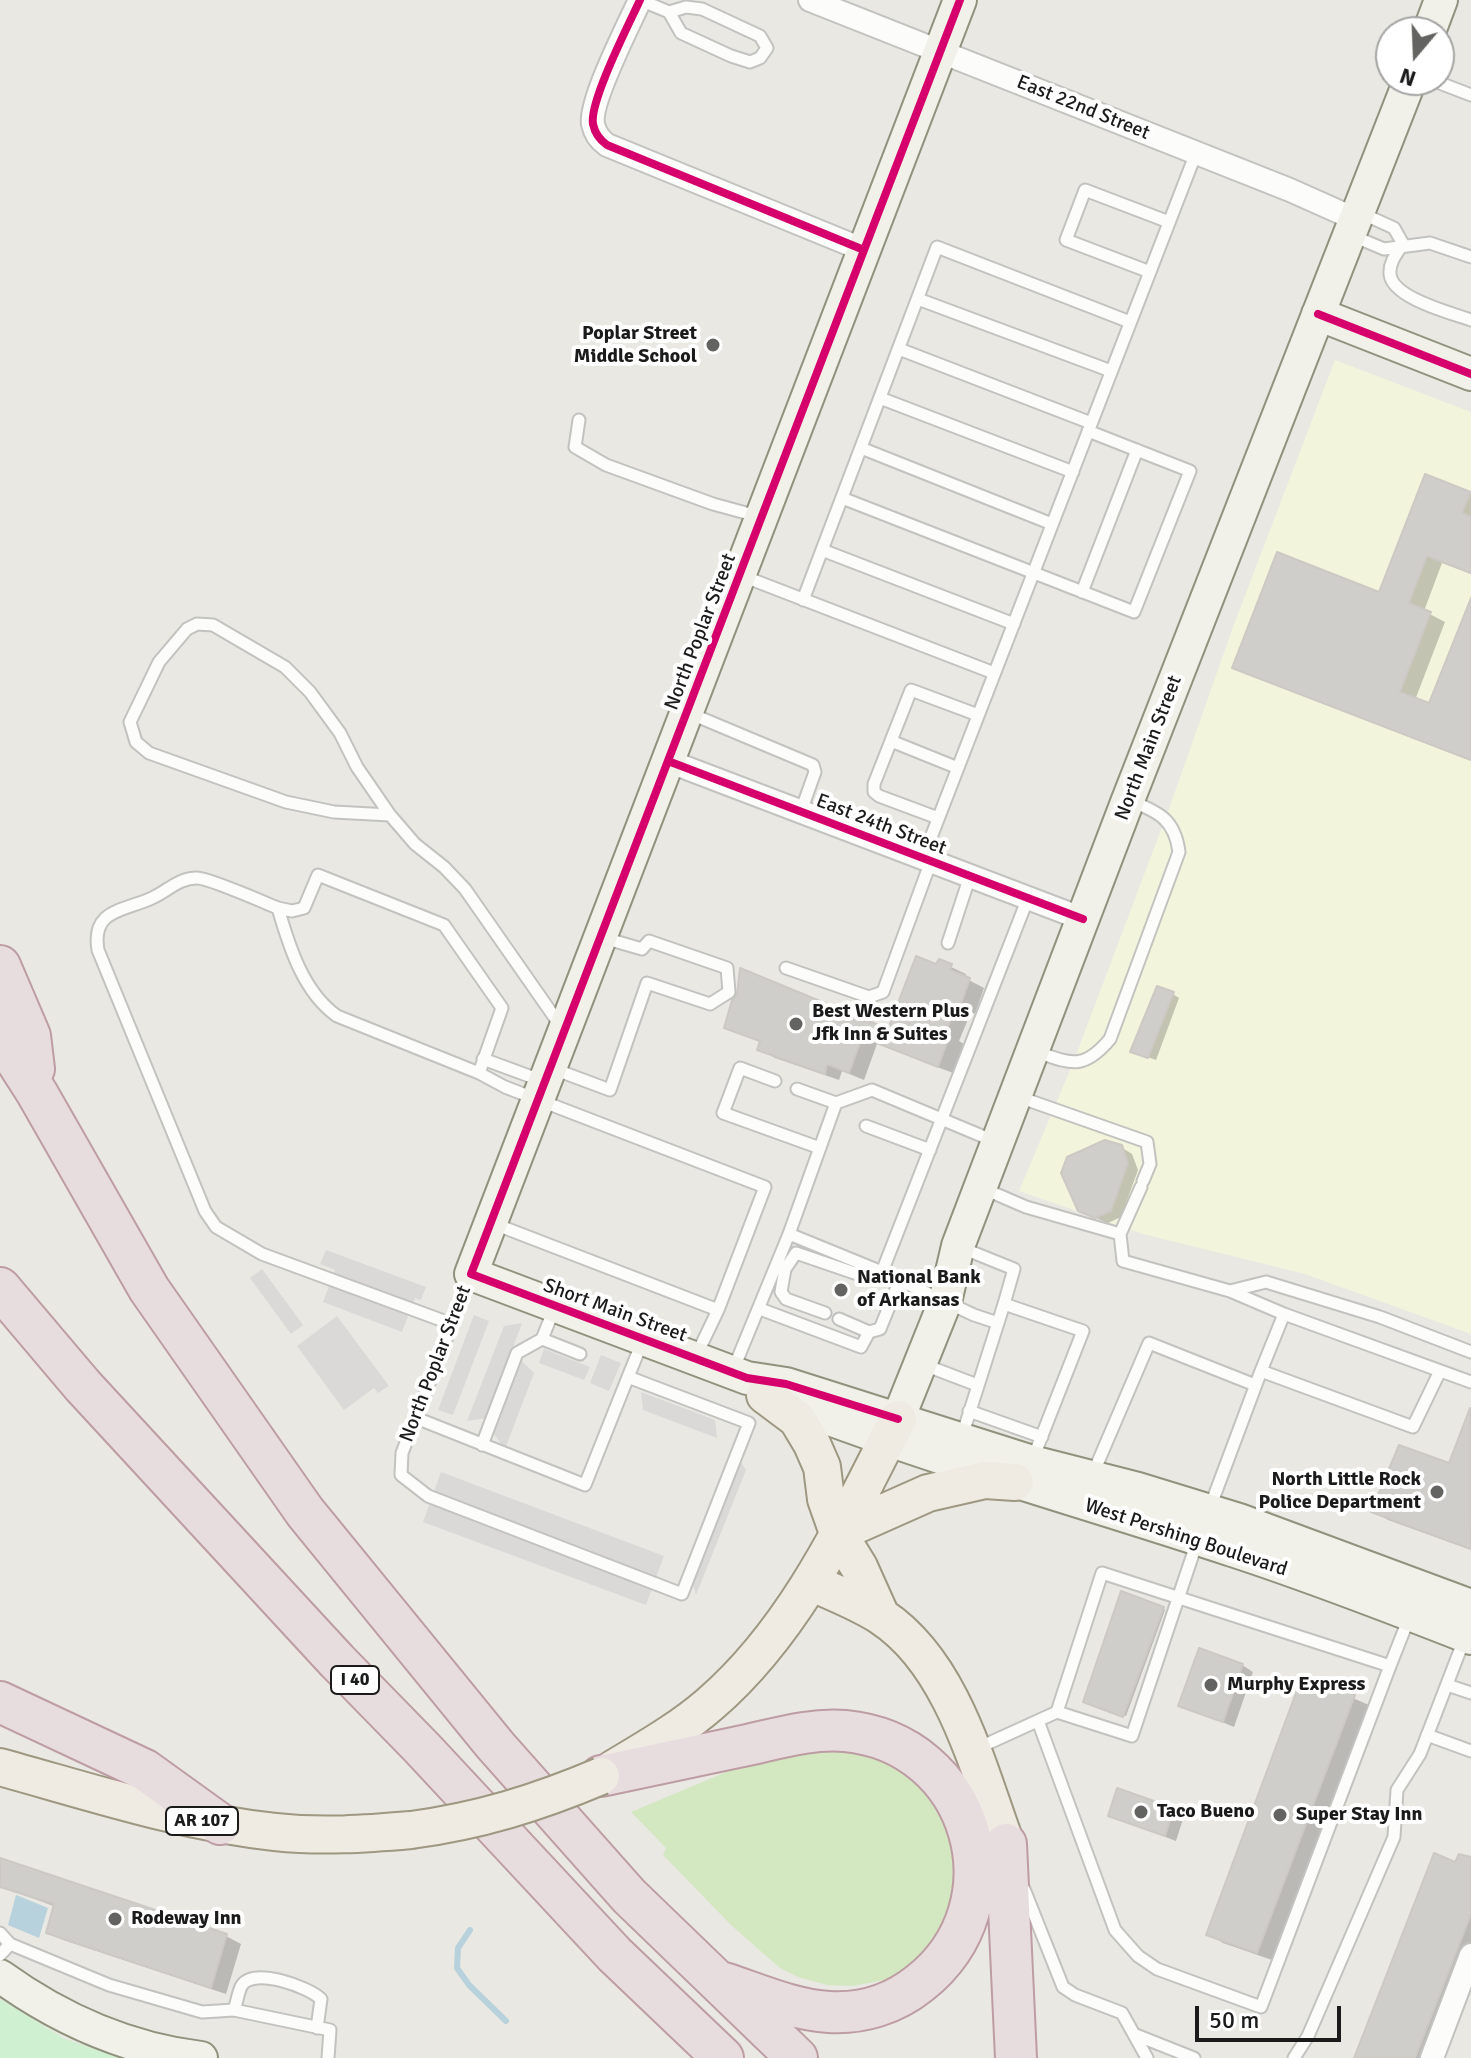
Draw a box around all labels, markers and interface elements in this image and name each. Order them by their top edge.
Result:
north arrow [1375,16,1455,96]
text: N [1396,62,1419,93]
street label: East 22nd Street [1013,70,1153,146]
place label: Poplar Street Middle School [574,322,697,369]
marker: Poplar Street Middle School [704,336,722,354]
street label: North Poplar Street [660,550,742,714]
street label: North Main Street [1110,672,1188,824]
street label: East 24th Street [813,789,949,861]
place label: Best Western Plus Jfk Inn & Suites [812,1000,969,1047]
marker: Best Western Plus Jfk Inn & Suites [787,1015,805,1033]
place label: National Bank of Arkansas [857,1266,981,1313]
street label: Short Main Street [540,1274,690,1348]
marker: National Bank of Arkansas [832,1281,850,1299]
street label: North Poplar Street [395,1282,477,1446]
place label: North Little Rock Police Department [1259,1468,1421,1515]
marker: North Little Rock Police Department [1428,1483,1446,1501]
street label: West Pershing Boulevard [1082,1494,1290,1582]
road number: I 40 [331,1666,379,1694]
place label: Murphy Express [1227,1673,1365,1697]
marker: Murphy Express [1202,1676,1220,1694]
place label: Taco Bueno [1157,1800,1255,1824]
marker: Taco Bueno [1132,1803,1150,1821]
place label: Super Stay Inn [1296,1803,1422,1827]
marker: Super Stay Inn [1271,1806,1289,1824]
road number: AR 107 [166,1807,238,1835]
place label: Rodeway Inn [131,1907,242,1931]
marker: Rodeway Inn [106,1910,124,1928]
scale bar [1199,1990,1345,2040]
text: 50 m [1209,2005,1259,2035]

